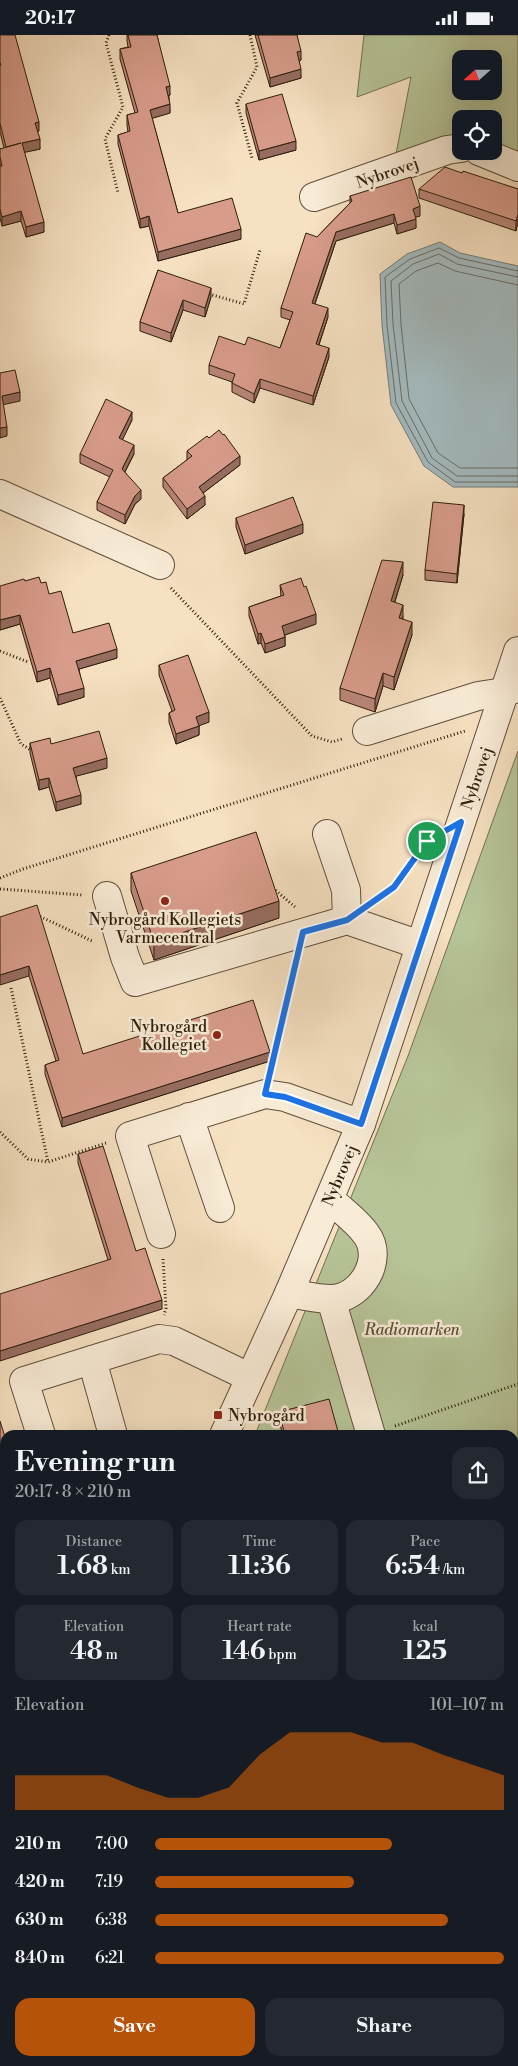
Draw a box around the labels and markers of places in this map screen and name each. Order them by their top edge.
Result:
pin [406,820,448,862]
marker: Nybrogård Kollegiets Varmecentral [159,895,171,907]
place label: Nybrogård Kollegiets Varmecentral [89,910,241,948]
place label: Nybrogård Kollegiet [130,1017,207,1055]
marker: Nybrogård Kollegiet [211,1029,223,1041]
place label: Nybrogård [228,1406,305,1426]
marker: Nybrogård [212,1409,224,1421]

